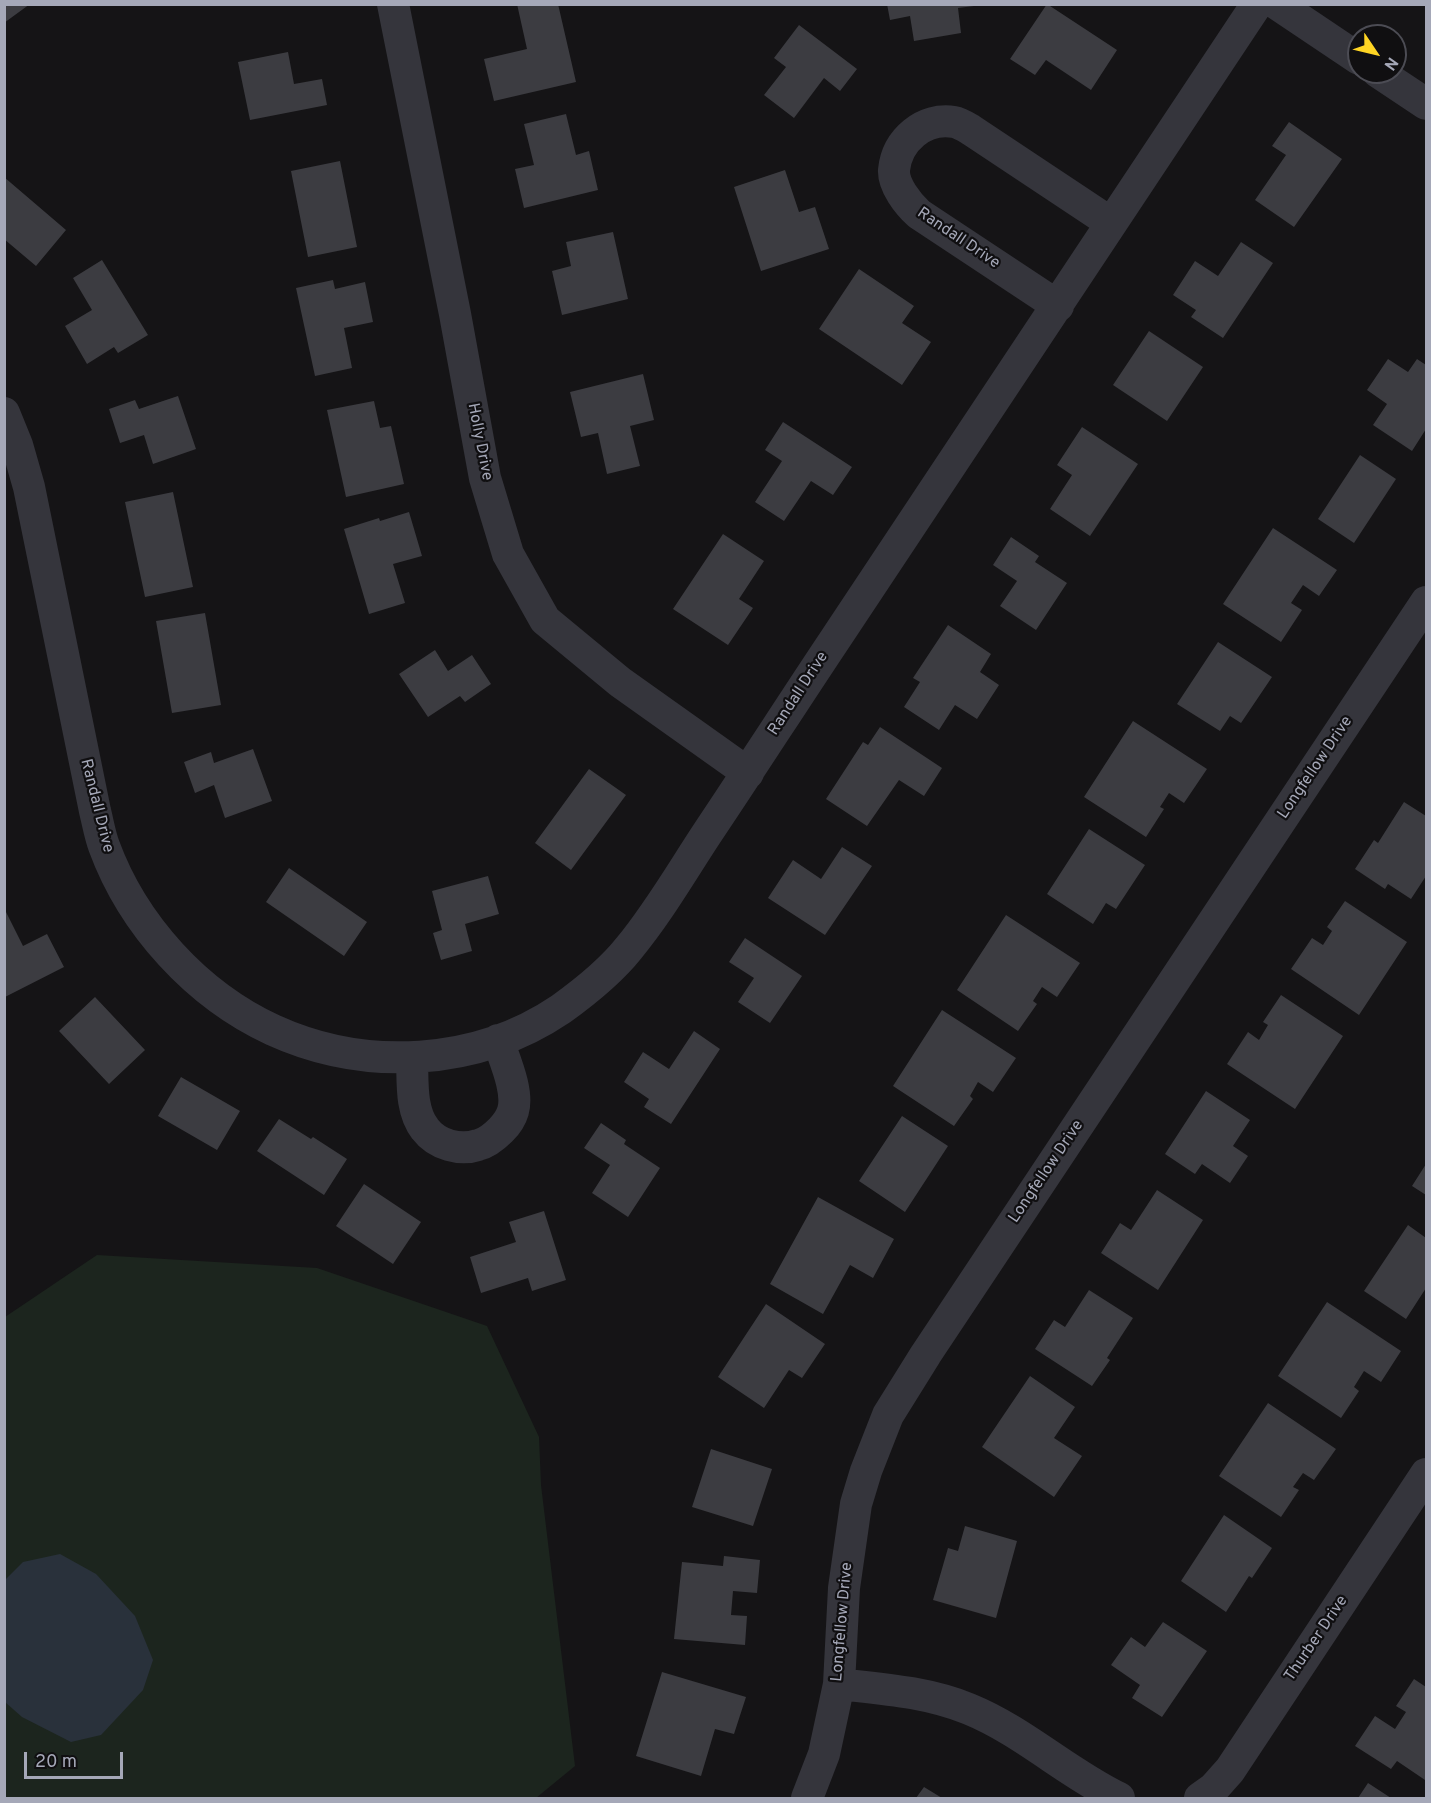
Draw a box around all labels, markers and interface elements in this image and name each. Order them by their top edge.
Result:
north arrow [1347,24,1407,84]
text: N [1379,53,1402,74]
street label: Randall Drive [913,204,1003,274]
street label: Holly Drive [462,402,496,482]
street label: Randall Drive [765,649,833,739]
street label: Longfellow Drive [1275,713,1357,823]
street label: Randall Drive [75,757,117,855]
street label: Longfellow Drive [1006,1117,1088,1227]
street label: Longfellow Drive [828,1561,858,1683]
street label: Thurber Drive [1281,1592,1353,1686]
scale bar [27,1740,126,1778]
text: 20 m [35,1751,77,1774]

